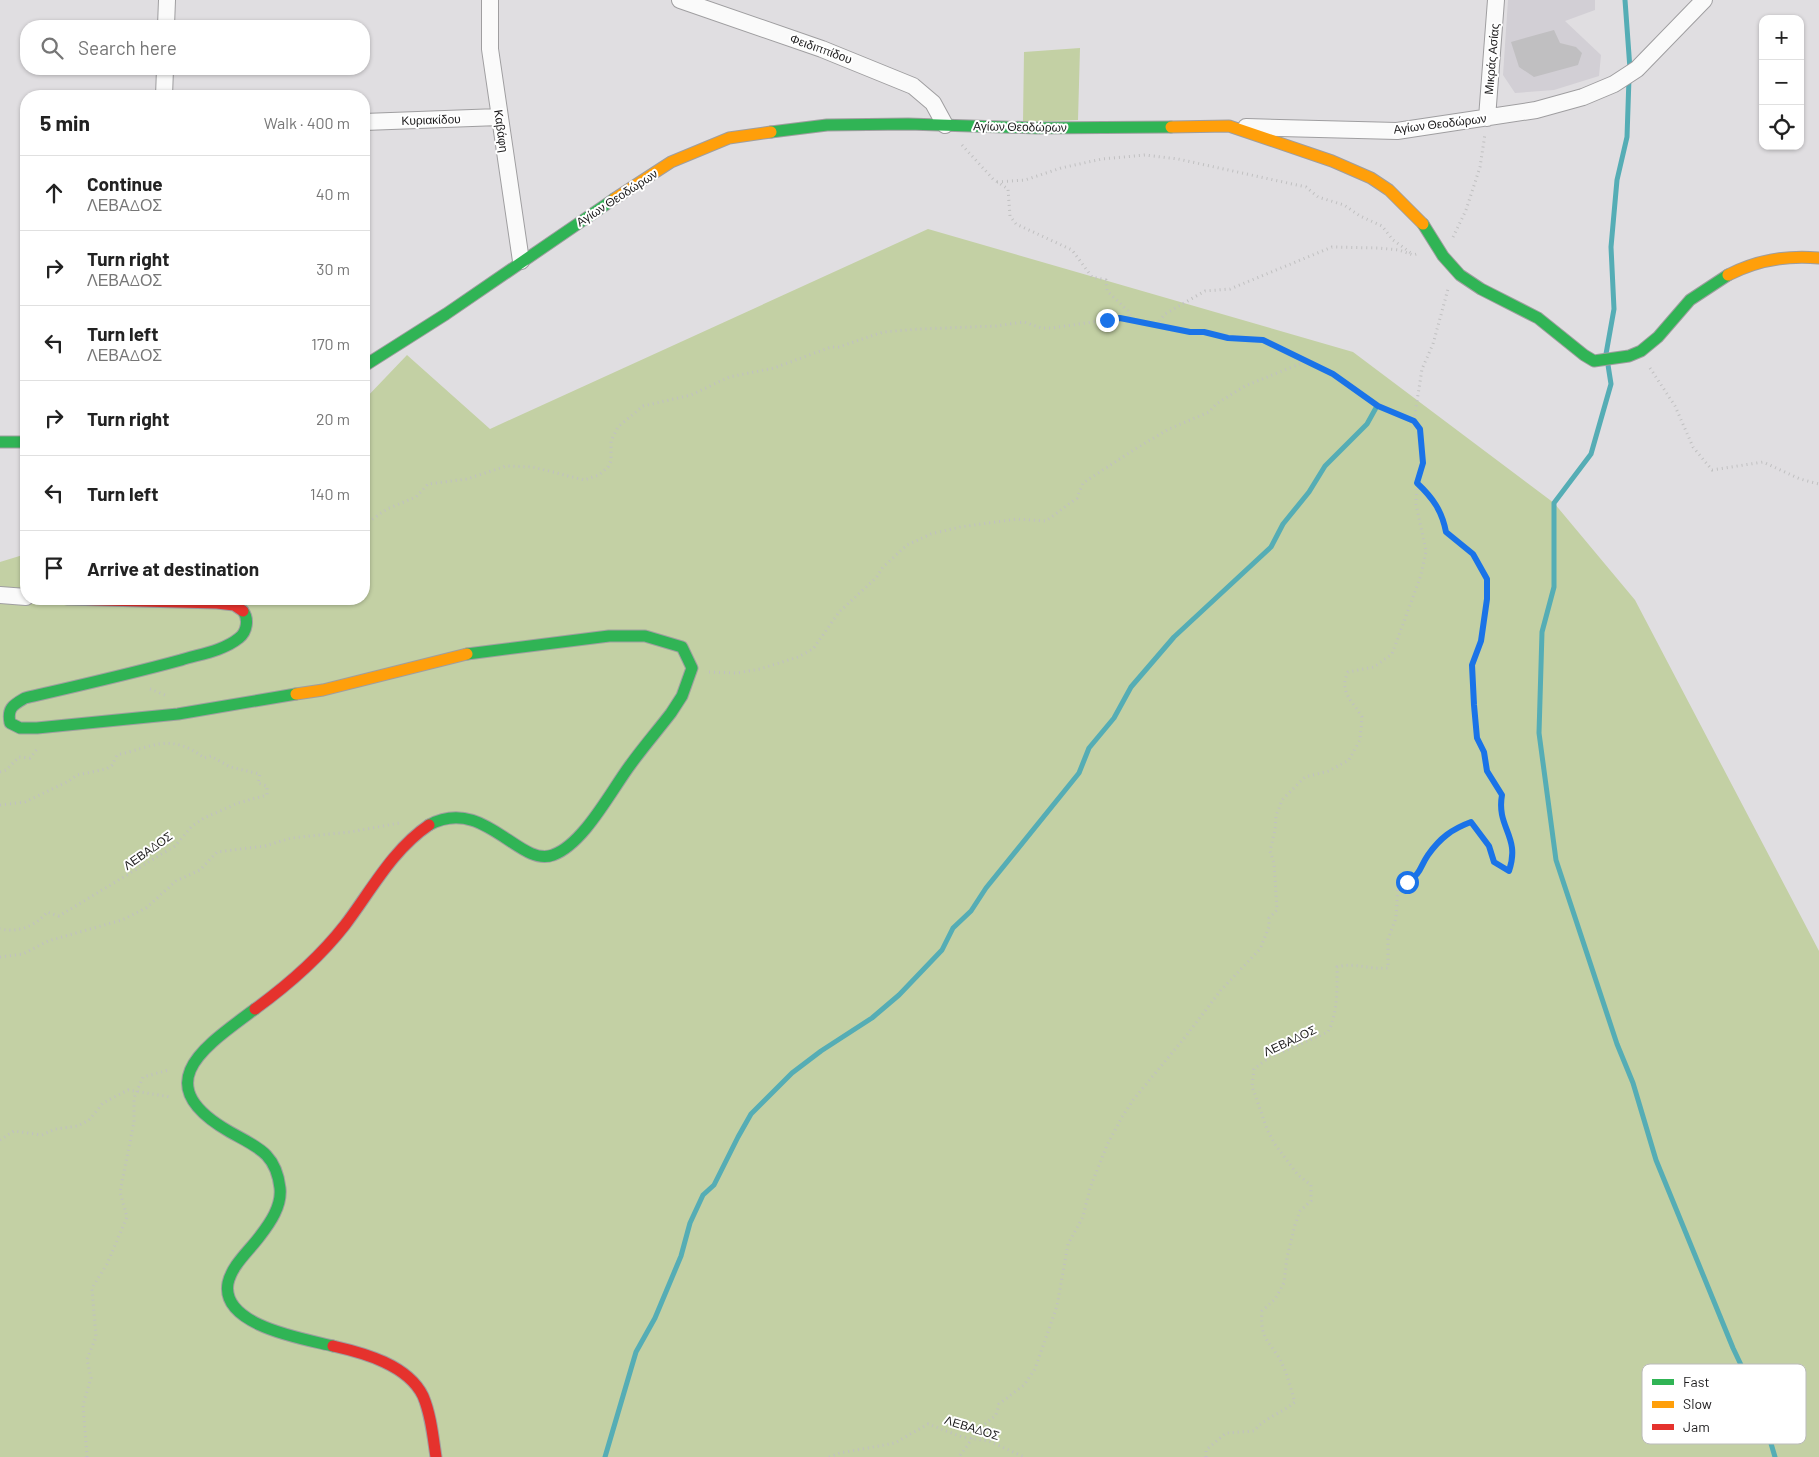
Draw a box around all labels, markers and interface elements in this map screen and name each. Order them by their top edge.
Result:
map controls [1759,15,1804,150]
button: + [1759,15,1804,60]
search box [20,20,370,75]
street label: Μικράς Ασίας [1481,23,1502,95]
street label: Φειδιππίδου [788,30,854,66]
icon: search [38,34,66,62]
text: Search here [78,36,177,59]
button: − [1759,60,1804,105]
button: locate [1759,105,1804,150]
street label: Καβάφη [491,109,512,153]
text: 5 min [40,110,90,135]
street label: Αγίων Θεοδώρων [1392,110,1487,137]
street label: Κυριακίδου [401,111,461,128]
text: Walk · 400 m [264,113,350,132]
street label: Αγίων Θεοδώρων [973,118,1067,135]
street label: Αγίων Θεοδώρων [573,166,660,229]
text: Continue [87,172,163,195]
icon: ahead [40,179,68,207]
text: 40 m [316,184,350,203]
text: ΛΕΒΑΔΟΣ [87,195,162,214]
text: Turn right [87,247,169,270]
icon: right [40,254,68,282]
text: 30 m [316,259,350,278]
text: ΛΕΒΑΔΟΣ [87,270,162,289]
route end [1096,309,1119,332]
text: Turn left [87,322,158,345]
icon: left [40,329,68,357]
text: 170 m [311,334,350,353]
text: ΛΕΒΑΔΟΣ [87,345,162,364]
icon: right [40,404,68,432]
text: Turn right [87,407,169,430]
text: 20 m [316,409,350,428]
icon: left [40,479,68,507]
text: Turn left [87,482,158,505]
text: 140 m [310,484,350,503]
icon: arrive [40,554,68,582]
text: Arrive at destination [87,557,259,580]
street label: ΛΕΒΑΔΟΣ [120,828,175,872]
route start [1396,871,1419,894]
street label: ΛΕΒΑΔΟΣ [1261,1022,1318,1058]
legend [1642,1364,1806,1444]
text: Fast [1683,1373,1709,1390]
text: Slow [1683,1395,1712,1412]
street label: ΛΕΒΑΔΟΣ [943,1412,1001,1442]
text: Jam [1683,1418,1710,1435]

